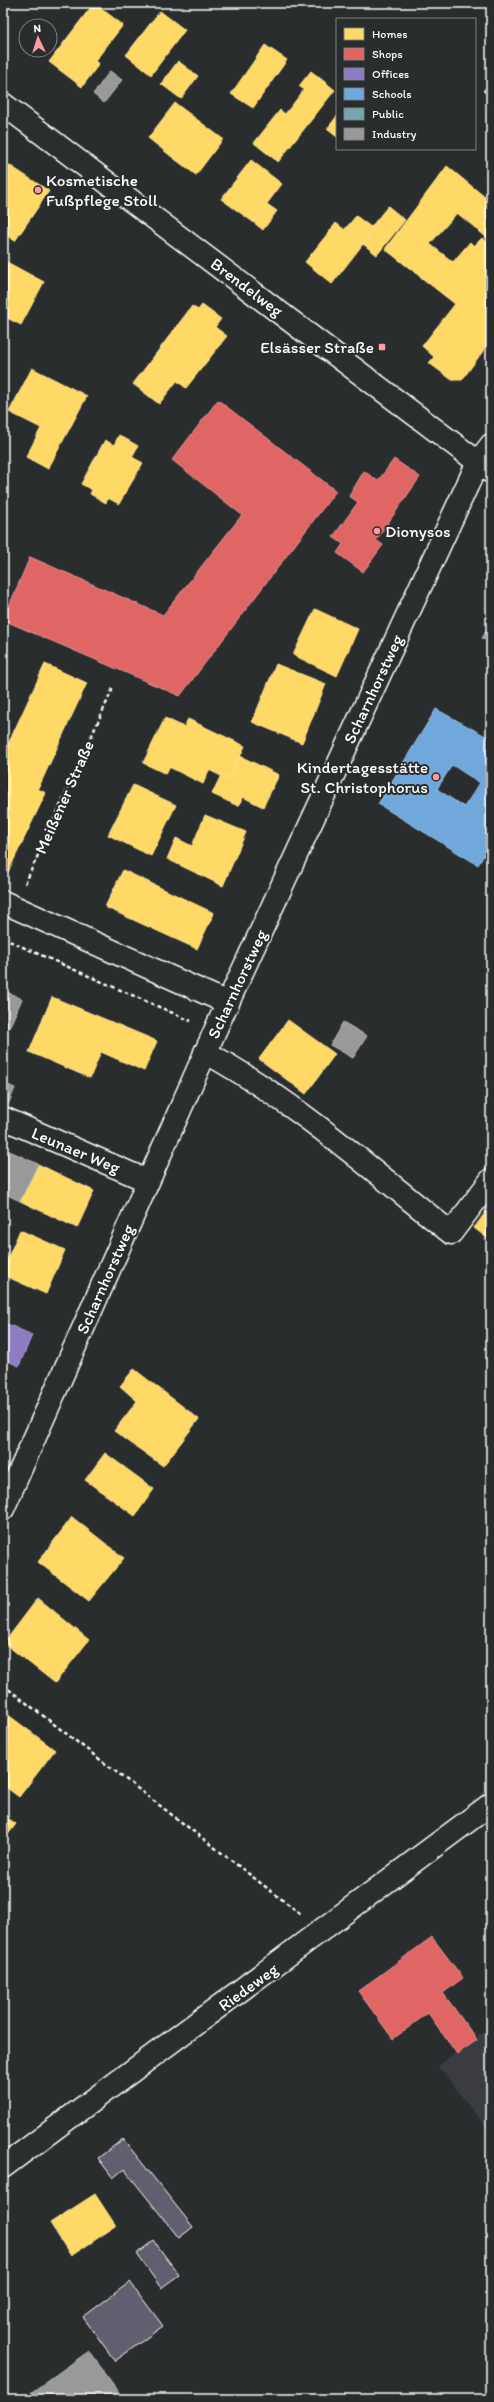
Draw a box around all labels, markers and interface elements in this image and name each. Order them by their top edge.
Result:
north arrow [18,18,58,58]
legend [336,18,476,150]
text: N [33,22,42,35]
text: Homes [372,27,408,41]
text: Shops [372,47,403,61]
text: Offices [372,67,409,81]
text: Schools [372,87,411,101]
text: Public [372,107,404,121]
text: Industry [372,127,417,141]
place label: Kosmetische Fußpflege Stoll [46,170,158,210]
marker: Kosmetische Fußpflege Stoll [33,185,43,195]
street label: Brendelweg [207,253,287,321]
place label: Elsässer Straße [260,337,374,357]
marker: Elsässer Straße [377,342,387,352]
place label: Dionysos [385,521,451,541]
marker: Dionysos [372,526,382,536]
street label: Scharnhorstweg [339,631,407,747]
street label: Meißener Straße [30,737,98,857]
place label: Kindertagesstätte St. Christophorus [297,757,428,797]
marker: Kindertagesstätte St. Christophorus [431,772,441,782]
street label: Scharnhorstweg [203,926,271,1042]
street label: Leunaer Weg [29,1122,123,1178]
street label: Scharnhorstweg [72,1221,138,1337]
street label: Riedeweg [214,1959,282,2015]

